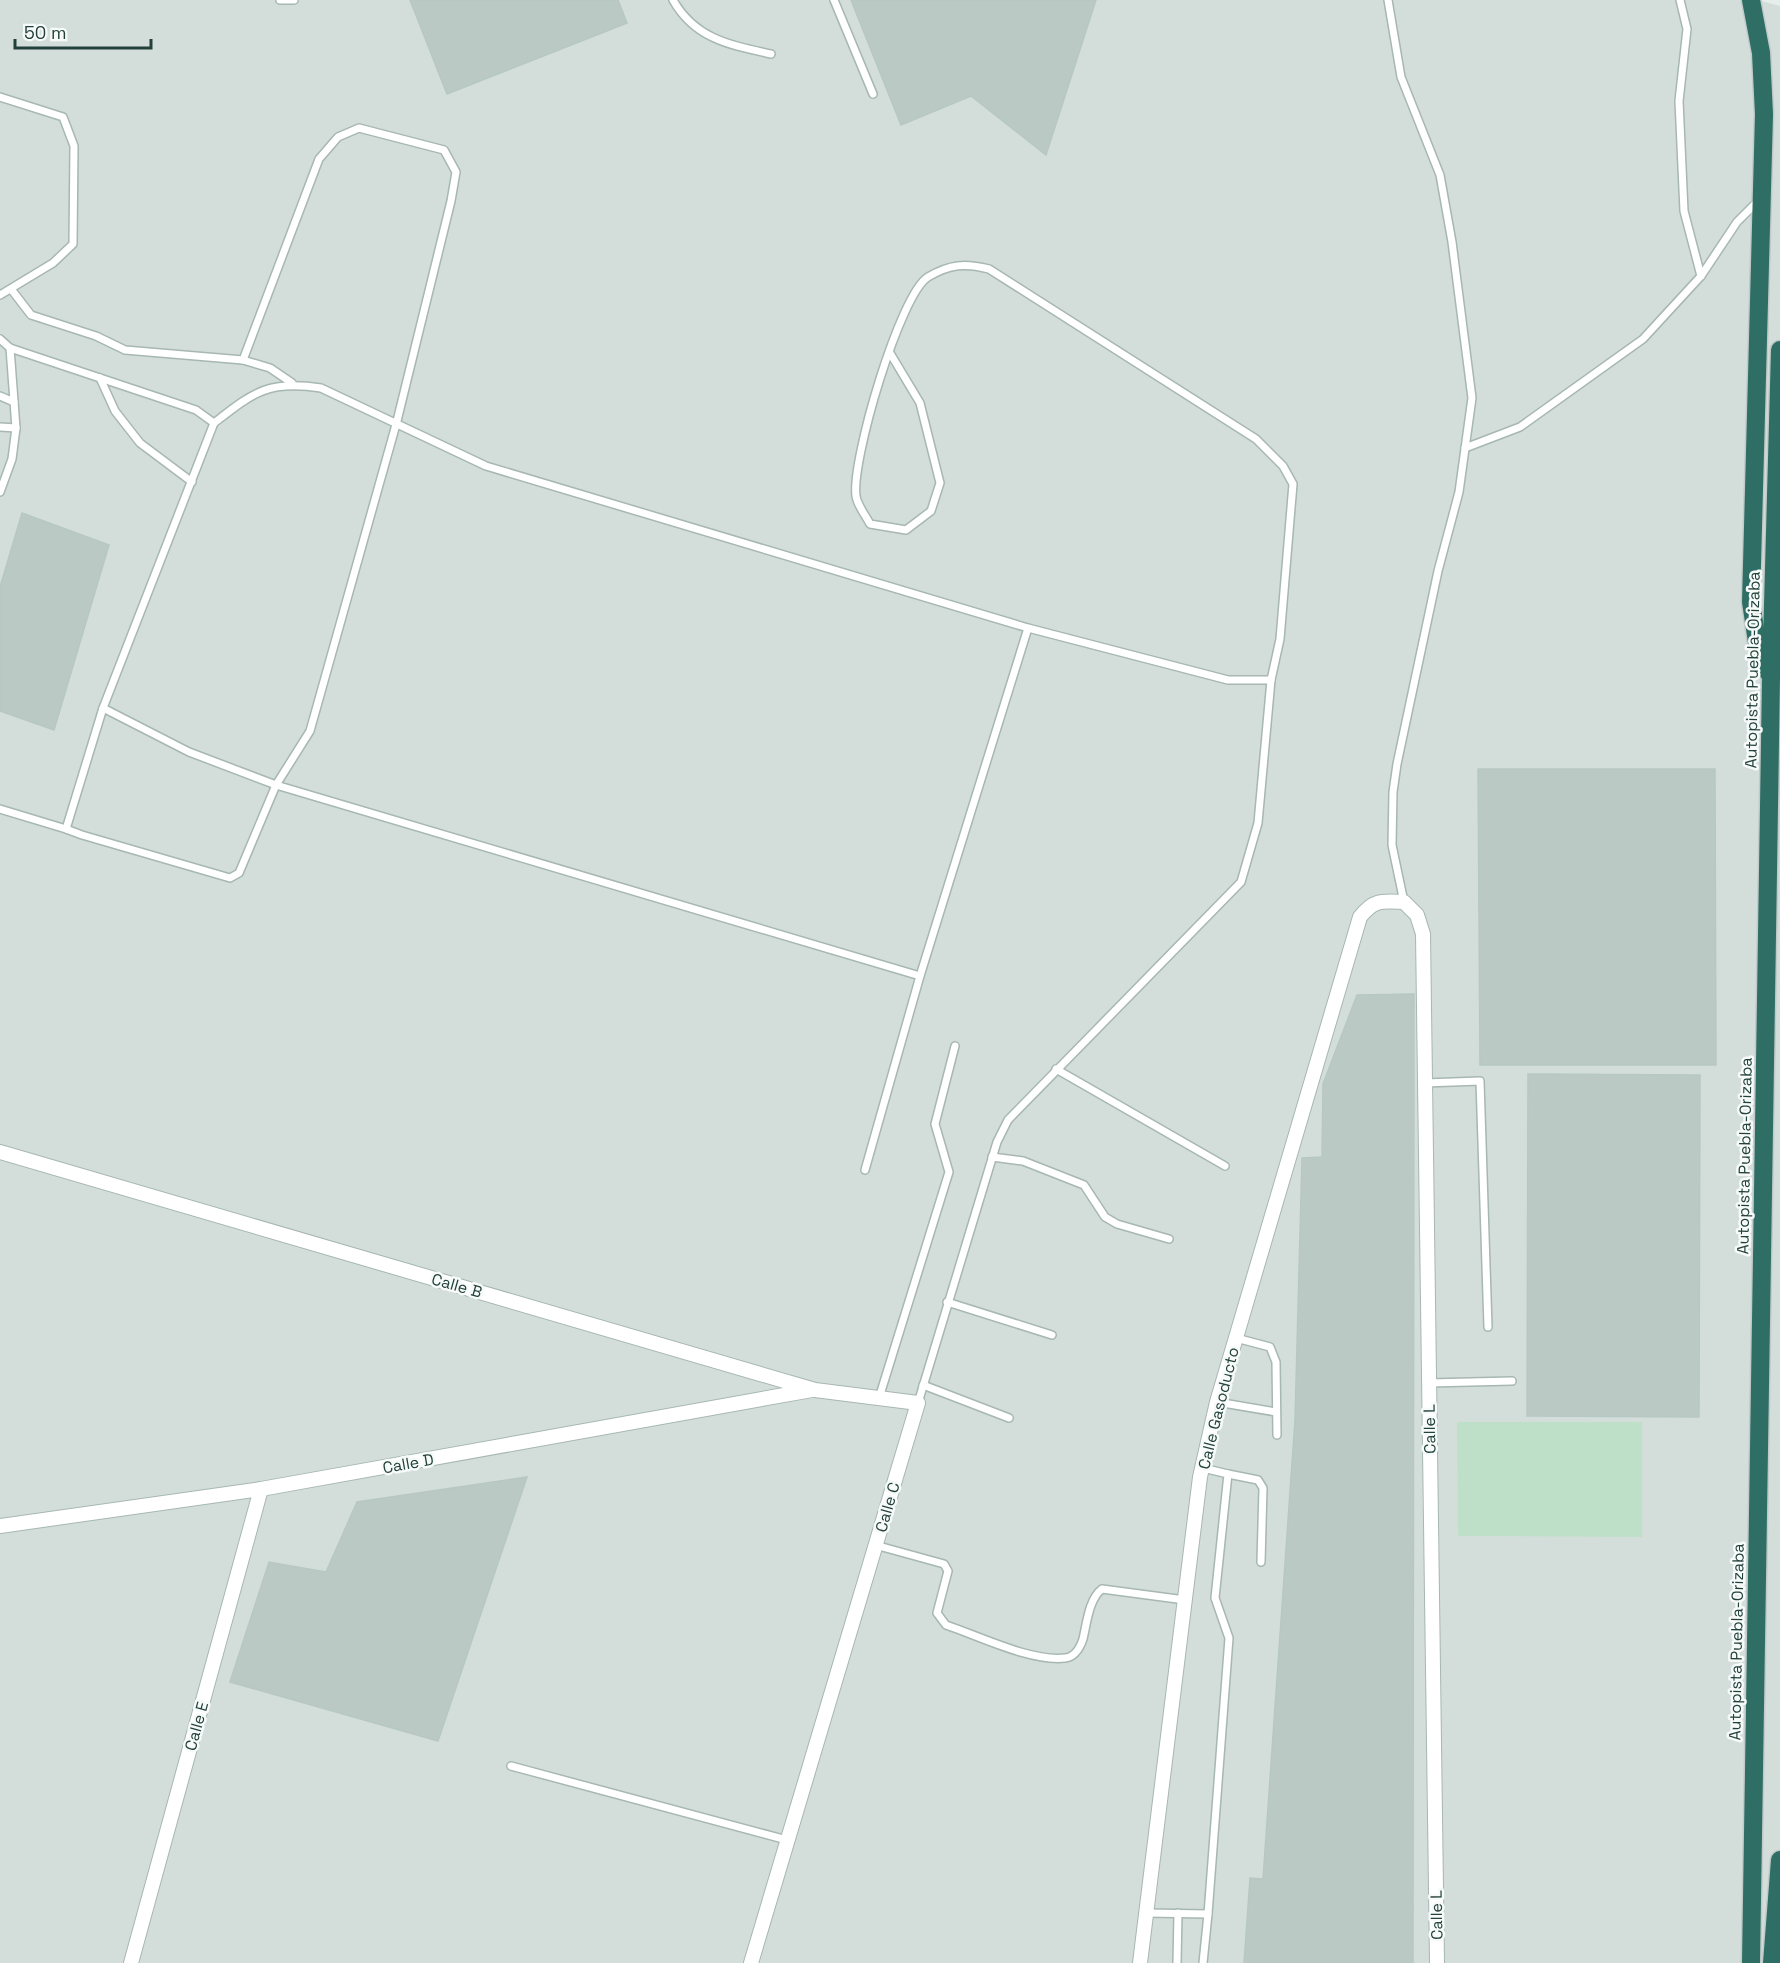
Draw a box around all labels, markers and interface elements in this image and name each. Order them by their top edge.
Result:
scale bar [15,12,152,50]
text: 50 m [24,21,66,44]
street label: Autopista Puebla-Orizaba [1740,571,1765,769]
street label: Autopista Puebla-Orizaba [1732,1057,1757,1255]
street label: Calle B [429,1268,485,1303]
street label: Calle Gasoducto [1193,1345,1244,1471]
street label: Calle L [1419,1404,1440,1454]
street label: Calle D [381,1449,435,1478]
street label: Calle C [870,1480,905,1535]
street label: Autopista Puebla-Orizaba [1724,1543,1749,1741]
street label: Calle E [180,1699,213,1753]
street label: Calle L [1426,1890,1447,1940]

